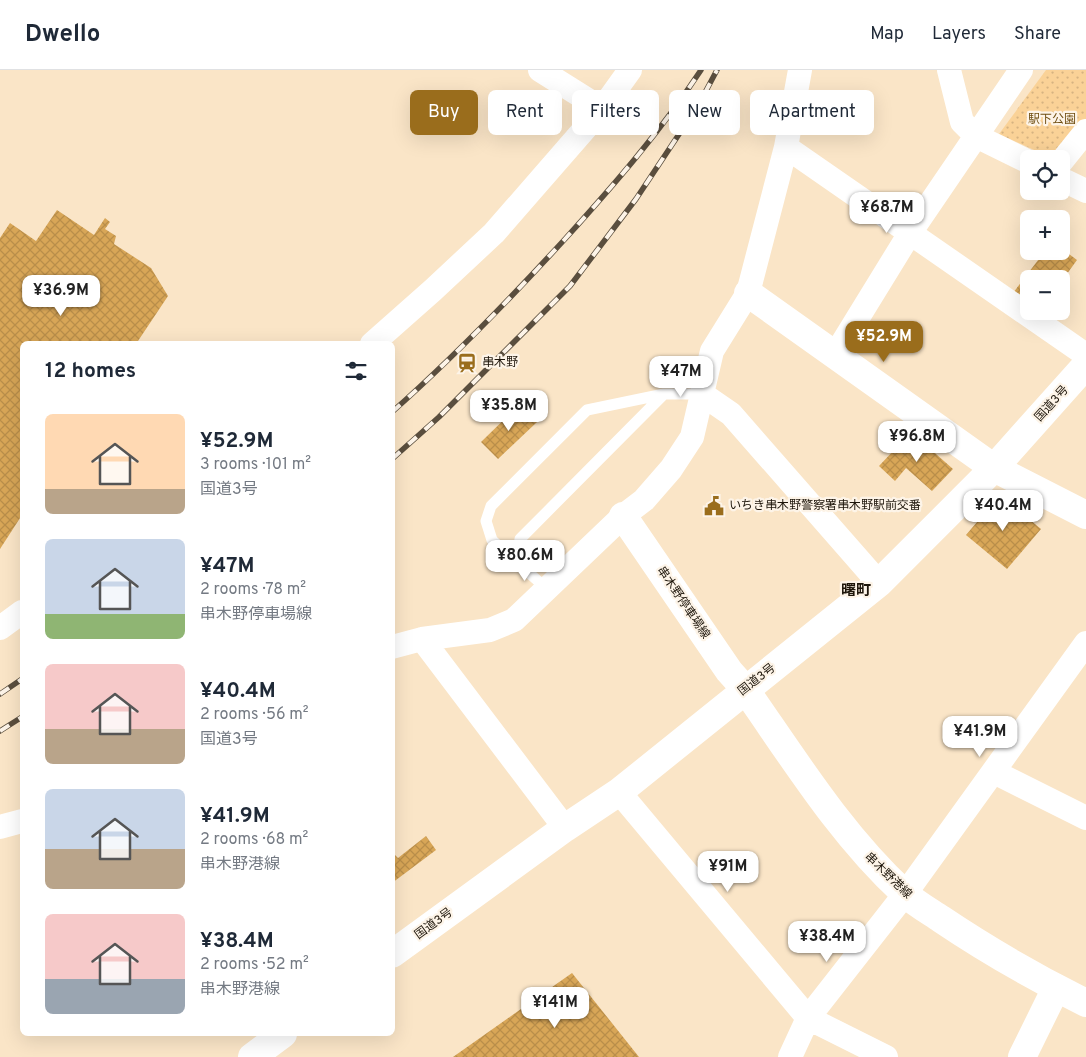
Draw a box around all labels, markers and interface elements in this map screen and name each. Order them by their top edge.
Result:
text: Dwello [25,20,100,50]
text: Map [870,23,904,46]
text: Layers [932,23,986,46]
text: Share [1014,23,1061,46]
chip: Buy [410,90,478,135]
chip: Rent [488,90,562,135]
chip: Filters [572,90,659,135]
chip: New [669,90,740,135]
chip: Apartment [750,90,874,135]
park label: 駅下公園 [1028,112,1076,128]
map controls [1020,150,1070,320]
button: locate [1020,150,1070,200]
pin: ¥68.7M [846,191,928,234]
text: ¥68.7M [860,198,914,218]
button: + [1020,210,1070,260]
button: − [1020,270,1070,320]
pin: ¥36.9M [20,274,102,317]
text: ¥36.9M [33,281,89,301]
pin: ¥52.9M [843,320,925,363]
text: ¥52.9M [856,327,912,347]
station icon: 串木野 [456,352,478,374]
place label: 串木野 [482,355,518,371]
pin: ¥47M [651,356,711,398]
icon: filters [342,357,370,385]
text: 12 homes [45,358,136,385]
text: ¥47M [660,362,702,382]
street label: 国道3号 [1032,383,1072,425]
pin: ¥35.8M [468,390,550,432]
text: ¥35.8M [481,396,537,416]
pin: ¥96.8M [876,420,958,463]
text: ¥96.8M [889,427,945,447]
text: ¥52.9M [200,428,273,455]
icon: home [85,434,145,494]
text: 3 rooms · 101 m² [200,455,311,475]
text: 国道3号 [200,480,258,500]
pin: ¥40.4M [962,490,1044,532]
public building icon: いちき串木野警察署串木野駅前交番 [703,495,725,517]
text: ¥40.4M [974,496,1032,516]
place label: いちき串木野警察署串木野駅前交番 [729,498,921,514]
pin: ¥80.6M [484,540,566,582]
text: ¥80.6M [497,546,553,566]
text: ¥47M [200,553,254,580]
icon: home [85,559,145,619]
street label: 串木野停車場線 [653,564,713,642]
text: 2 rooms · 78 m² [200,580,306,600]
district label: 曙町 [841,582,871,601]
text: 串木野停車場線 [200,605,312,625]
street label: 国道3号 [735,660,779,700]
text: ¥40.4M [200,678,276,705]
icon: home [85,684,145,744]
text: 2 rooms · 56 m² [200,705,309,725]
pin: ¥41.9M [939,716,1021,758]
text: ¥41.9M [953,722,1007,742]
text: 国道3号 [200,730,258,750]
text: ¥41.9M [200,803,270,830]
icon: home [85,809,145,869]
text: 2 rooms · 68 m² [200,830,308,850]
street label: 串木野港線 [861,849,915,903]
pin: ¥91M [698,850,758,893]
text: 串木野港線 [200,855,280,875]
text: ¥91M [709,857,747,877]
street label: 国道3号 [412,905,456,943]
pin: ¥38.4M [786,920,868,963]
text: ¥38.4M [799,927,855,947]
text: ¥38.4M [200,928,274,955]
icon: home [85,934,145,994]
text: 2 rooms · 52 m² [200,955,309,975]
text: 串木野港線 [200,980,280,1000]
pin: ¥141M [520,986,590,1029]
text: ¥141M [532,993,578,1013]

